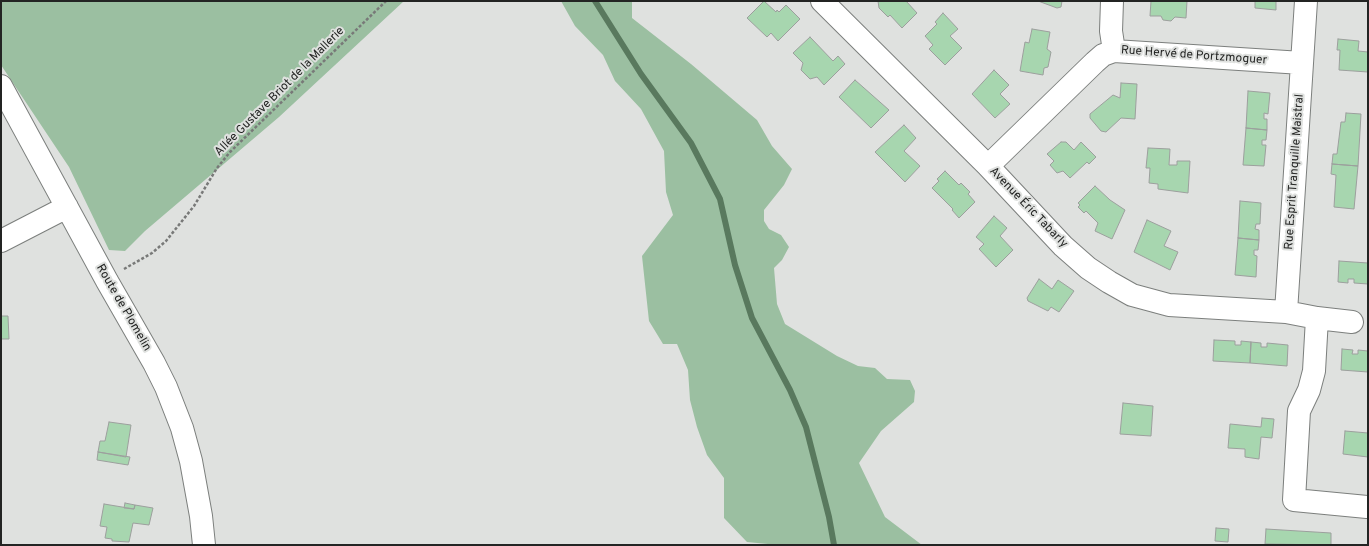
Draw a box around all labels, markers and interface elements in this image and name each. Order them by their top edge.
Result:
street label: Allée Gustave Briot de la Mallerie [212,24,348,160]
street label: Rue Hervé de Portzmoguer [1120,44,1268,68]
street label: Rue Esprit Tranquille Maistral [1282,94,1308,250]
street label: Avenue Éric Tabarly [986,165,1070,251]
street label: Route de Plomelin [92,262,154,354]

